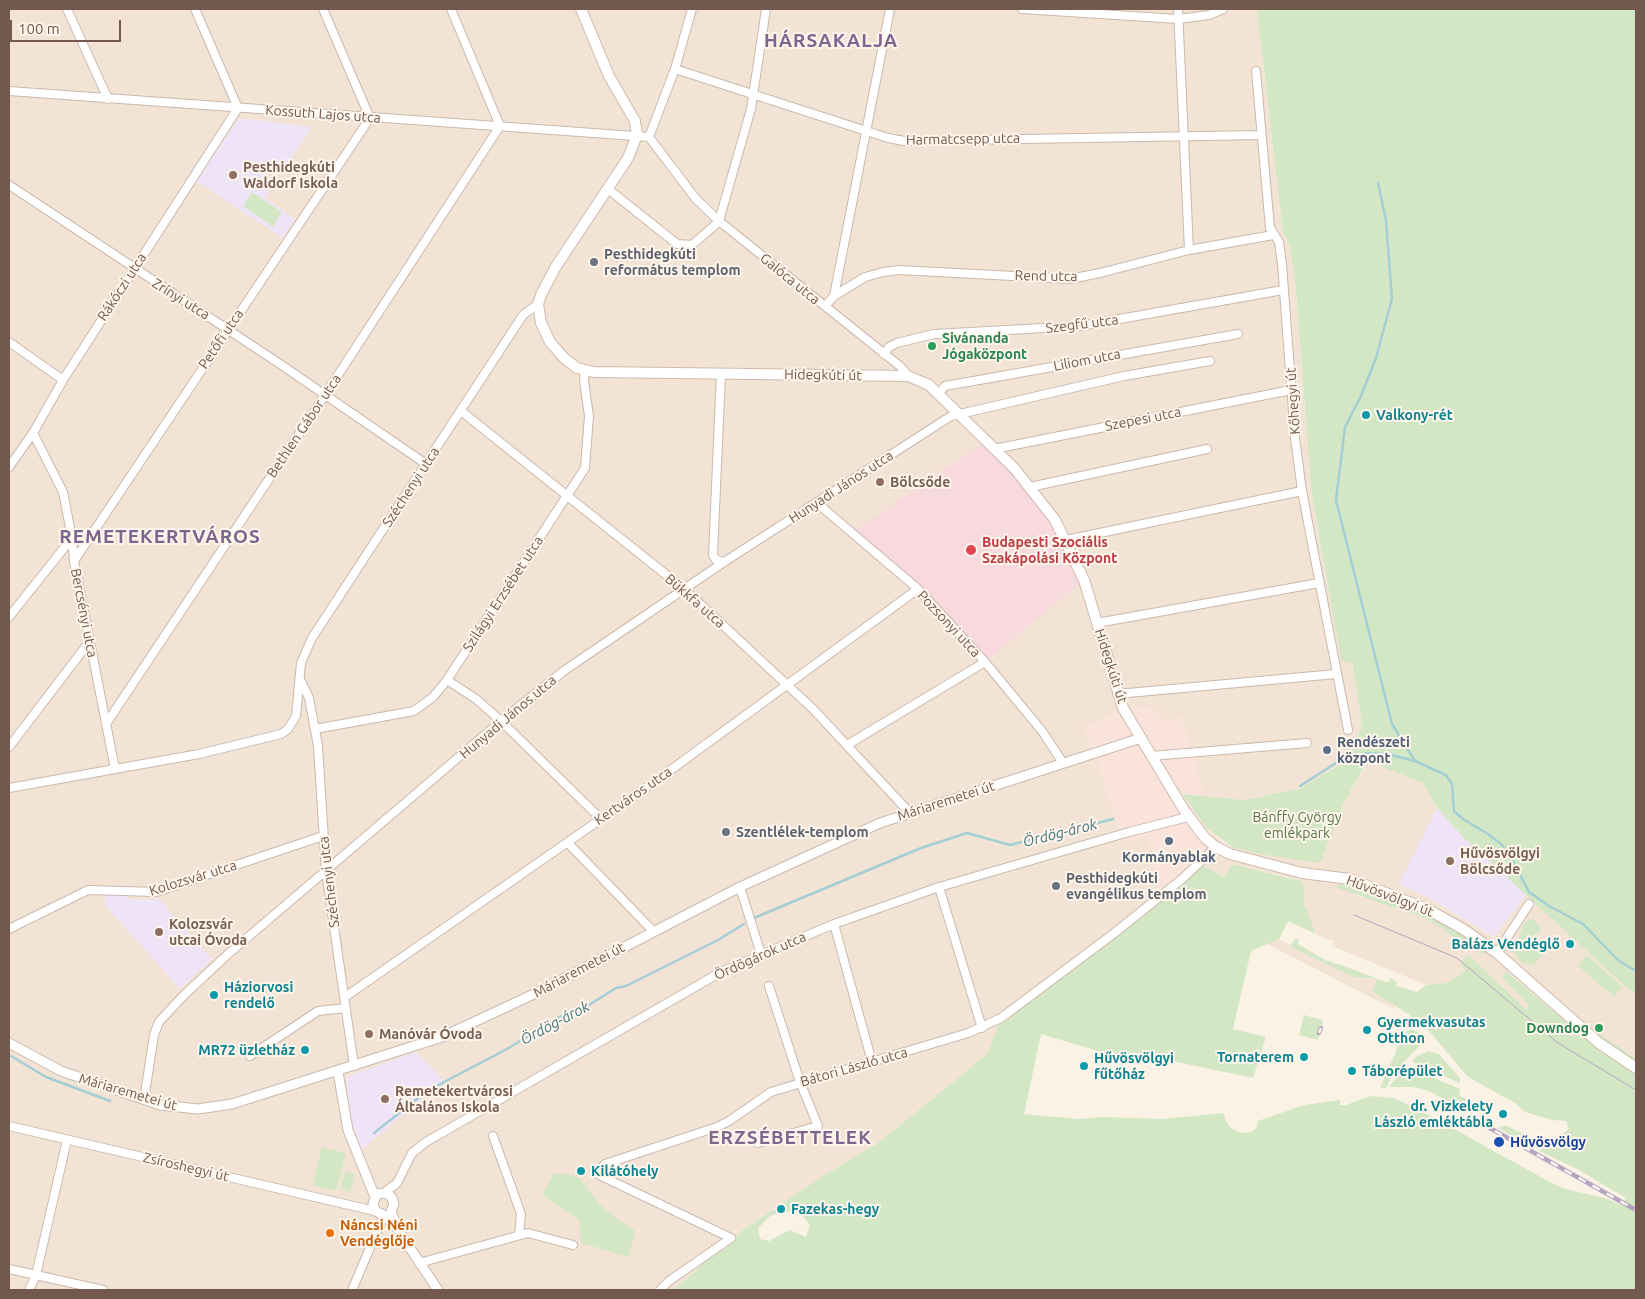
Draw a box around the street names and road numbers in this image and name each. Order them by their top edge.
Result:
street label: Kossuth Lajos utca [265,102,381,126]
street label: Harmatcsepp utca [906,130,1020,148]
street label: Rákóczi utca [94,250,150,324]
street label: Galóca utca [757,250,823,308]
street label: Rend utca [1014,267,1078,285]
street label: Zrínyi utca [149,275,213,323]
street label: Petőfi utca [195,306,247,372]
street label: Szegfű utca [1045,311,1119,337]
street label: Liliom utca [1052,345,1122,375]
street label: Hidegkúti út [784,366,862,384]
street label: Kőhegyi út [1282,367,1304,435]
street label: Bethlen Gábor utca [263,371,345,481]
street label: Szepesi utca [1104,403,1182,435]
street label: Széchenyi utca [379,444,443,530]
street label: Hunyadi János utca [786,447,896,527]
street label: Szilágyi Erzsébet utca [459,533,547,655]
street label: Bercsényi utca [67,567,101,659]
street label: Bükkfa utca [662,570,728,632]
street label: Pozsonyi utca [914,587,984,661]
street label: Hidegkúti út [1091,626,1131,706]
street label: Hunyadi János utca [456,672,560,762]
street label: Kertváros utca [591,763,675,829]
street label: Máriaremetei út [895,777,997,825]
street label: Széchenyi utca [315,835,343,929]
street label: Kolozsvár utca [147,857,239,899]
street label: Hűvösvölgyi út [1344,872,1436,920]
street label: Ördögárok utca [712,928,808,984]
street label: Máriaremetei út [530,939,628,1001]
street label: Bátori László utca [798,1044,910,1090]
street label: Máriaremetei út [77,1070,179,1114]
street label: Zsíroshegyi út [141,1149,231,1185]

